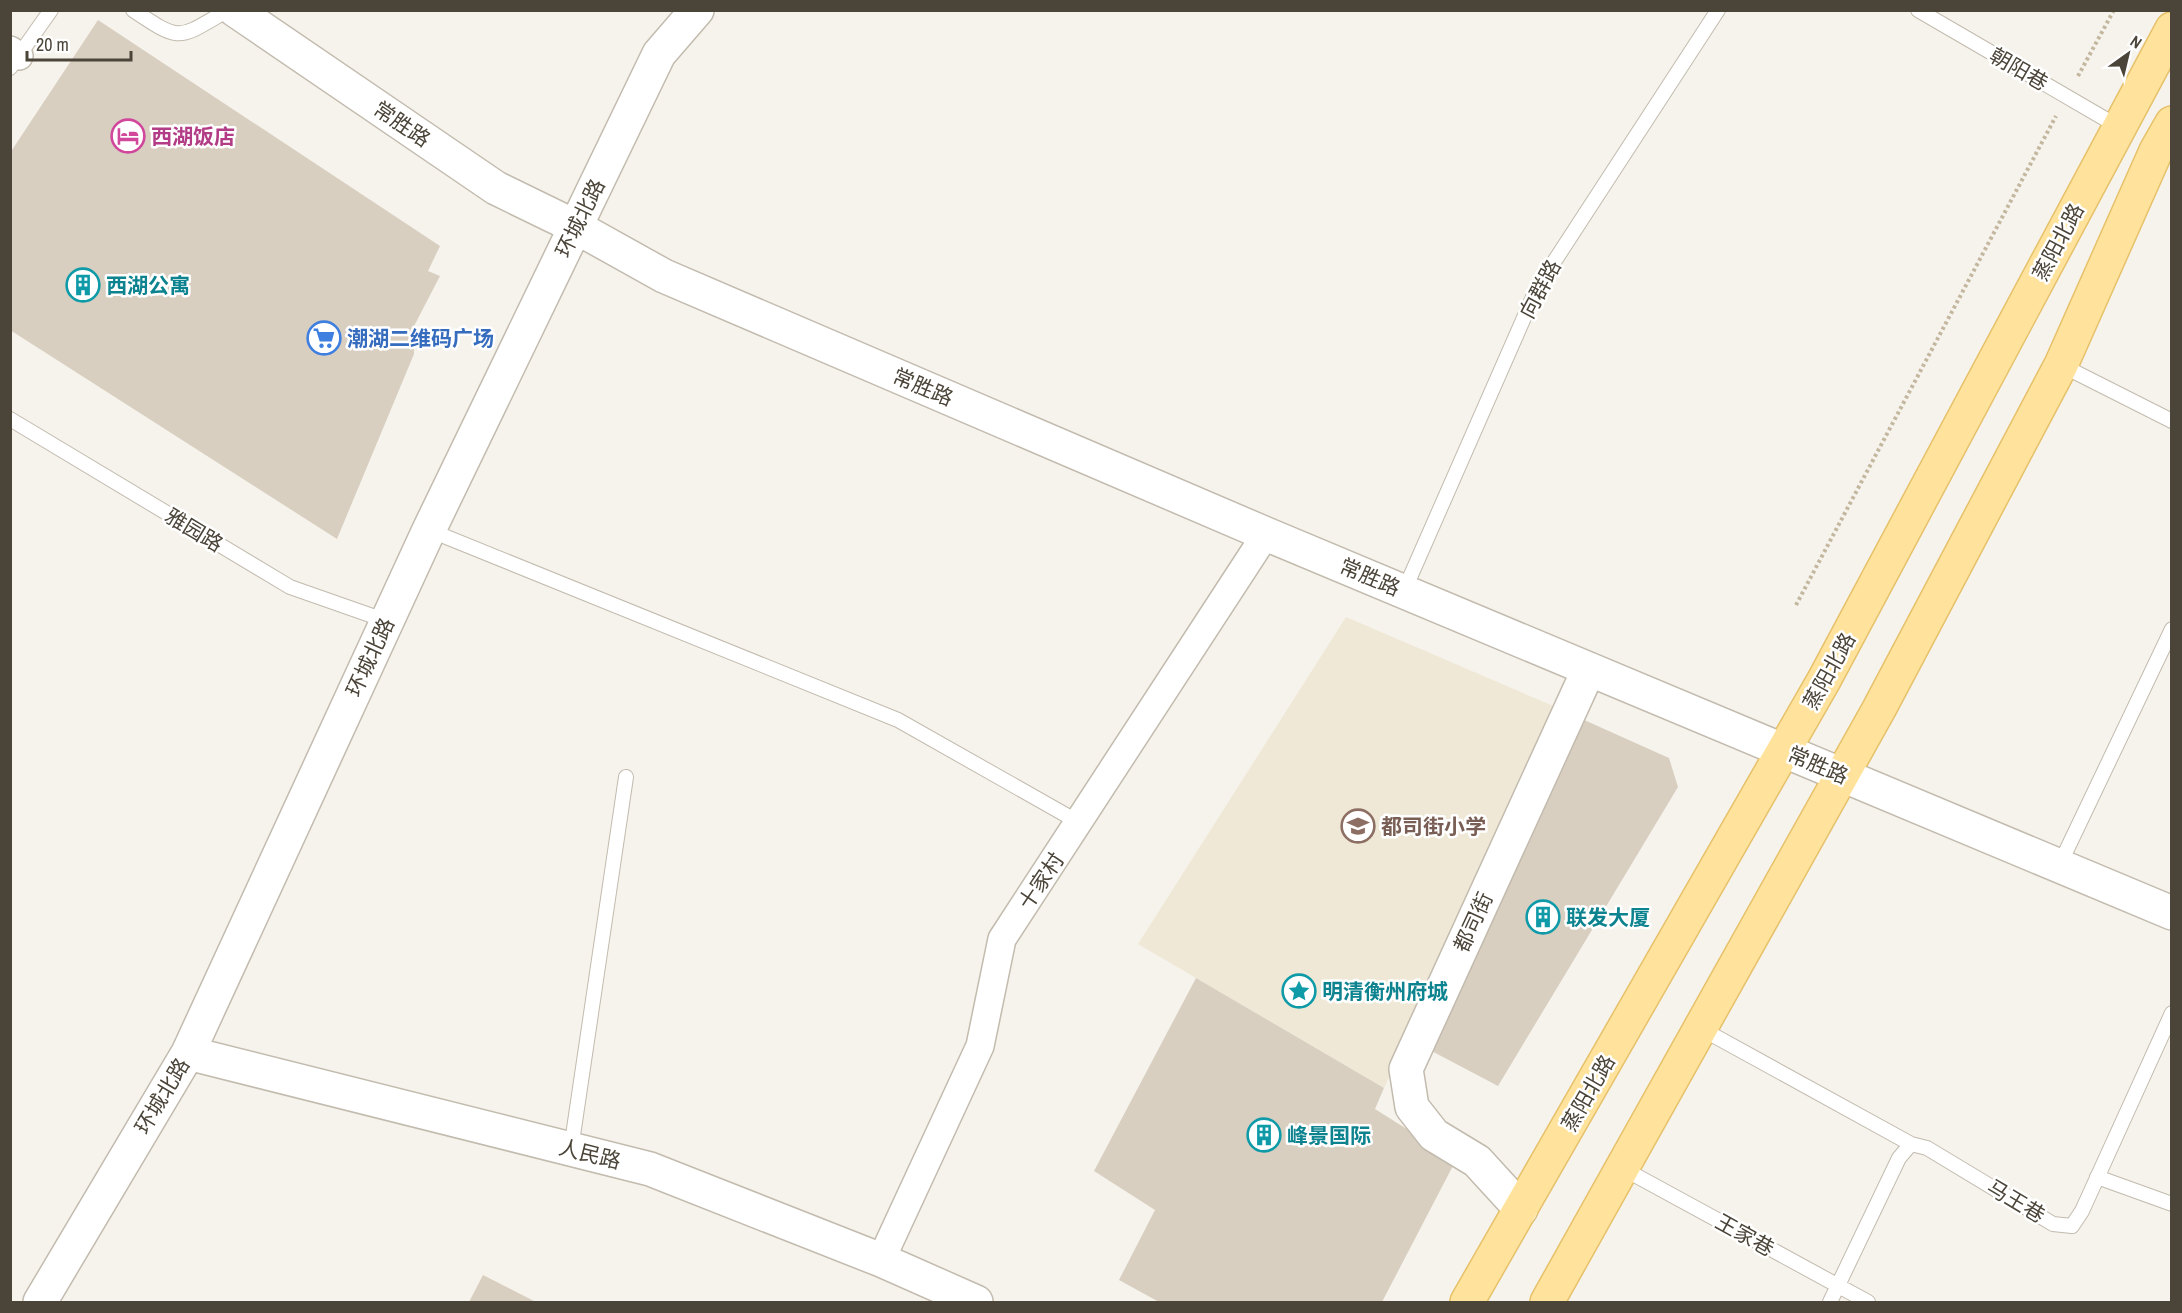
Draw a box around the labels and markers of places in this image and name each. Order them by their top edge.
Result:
hotel icon: 西湖饭店 [110,118,146,154]
place label: 西湖饭店 [151,122,235,151]
building icon: 西湖公寓 [65,267,101,303]
place label: 西湖公寓 [106,271,190,300]
supermarket icon: 潮湖二维码广场 [306,320,342,356]
place label: 潮湖二维码广场 [347,324,494,353]
school or university icon: 都司街小学 [1340,808,1376,844]
place label: 都司街小学 [1381,812,1486,841]
building icon: 联发大厦 [1525,899,1561,935]
place label: 联发大厦 [1566,903,1650,932]
place icon: 明清衡州府城 [1281,973,1317,1009]
place label: 明清衡州府城 [1322,977,1448,1006]
building icon: 峰景国际 [1246,1117,1282,1153]
place label: 峰景国际 [1287,1121,1371,1150]

